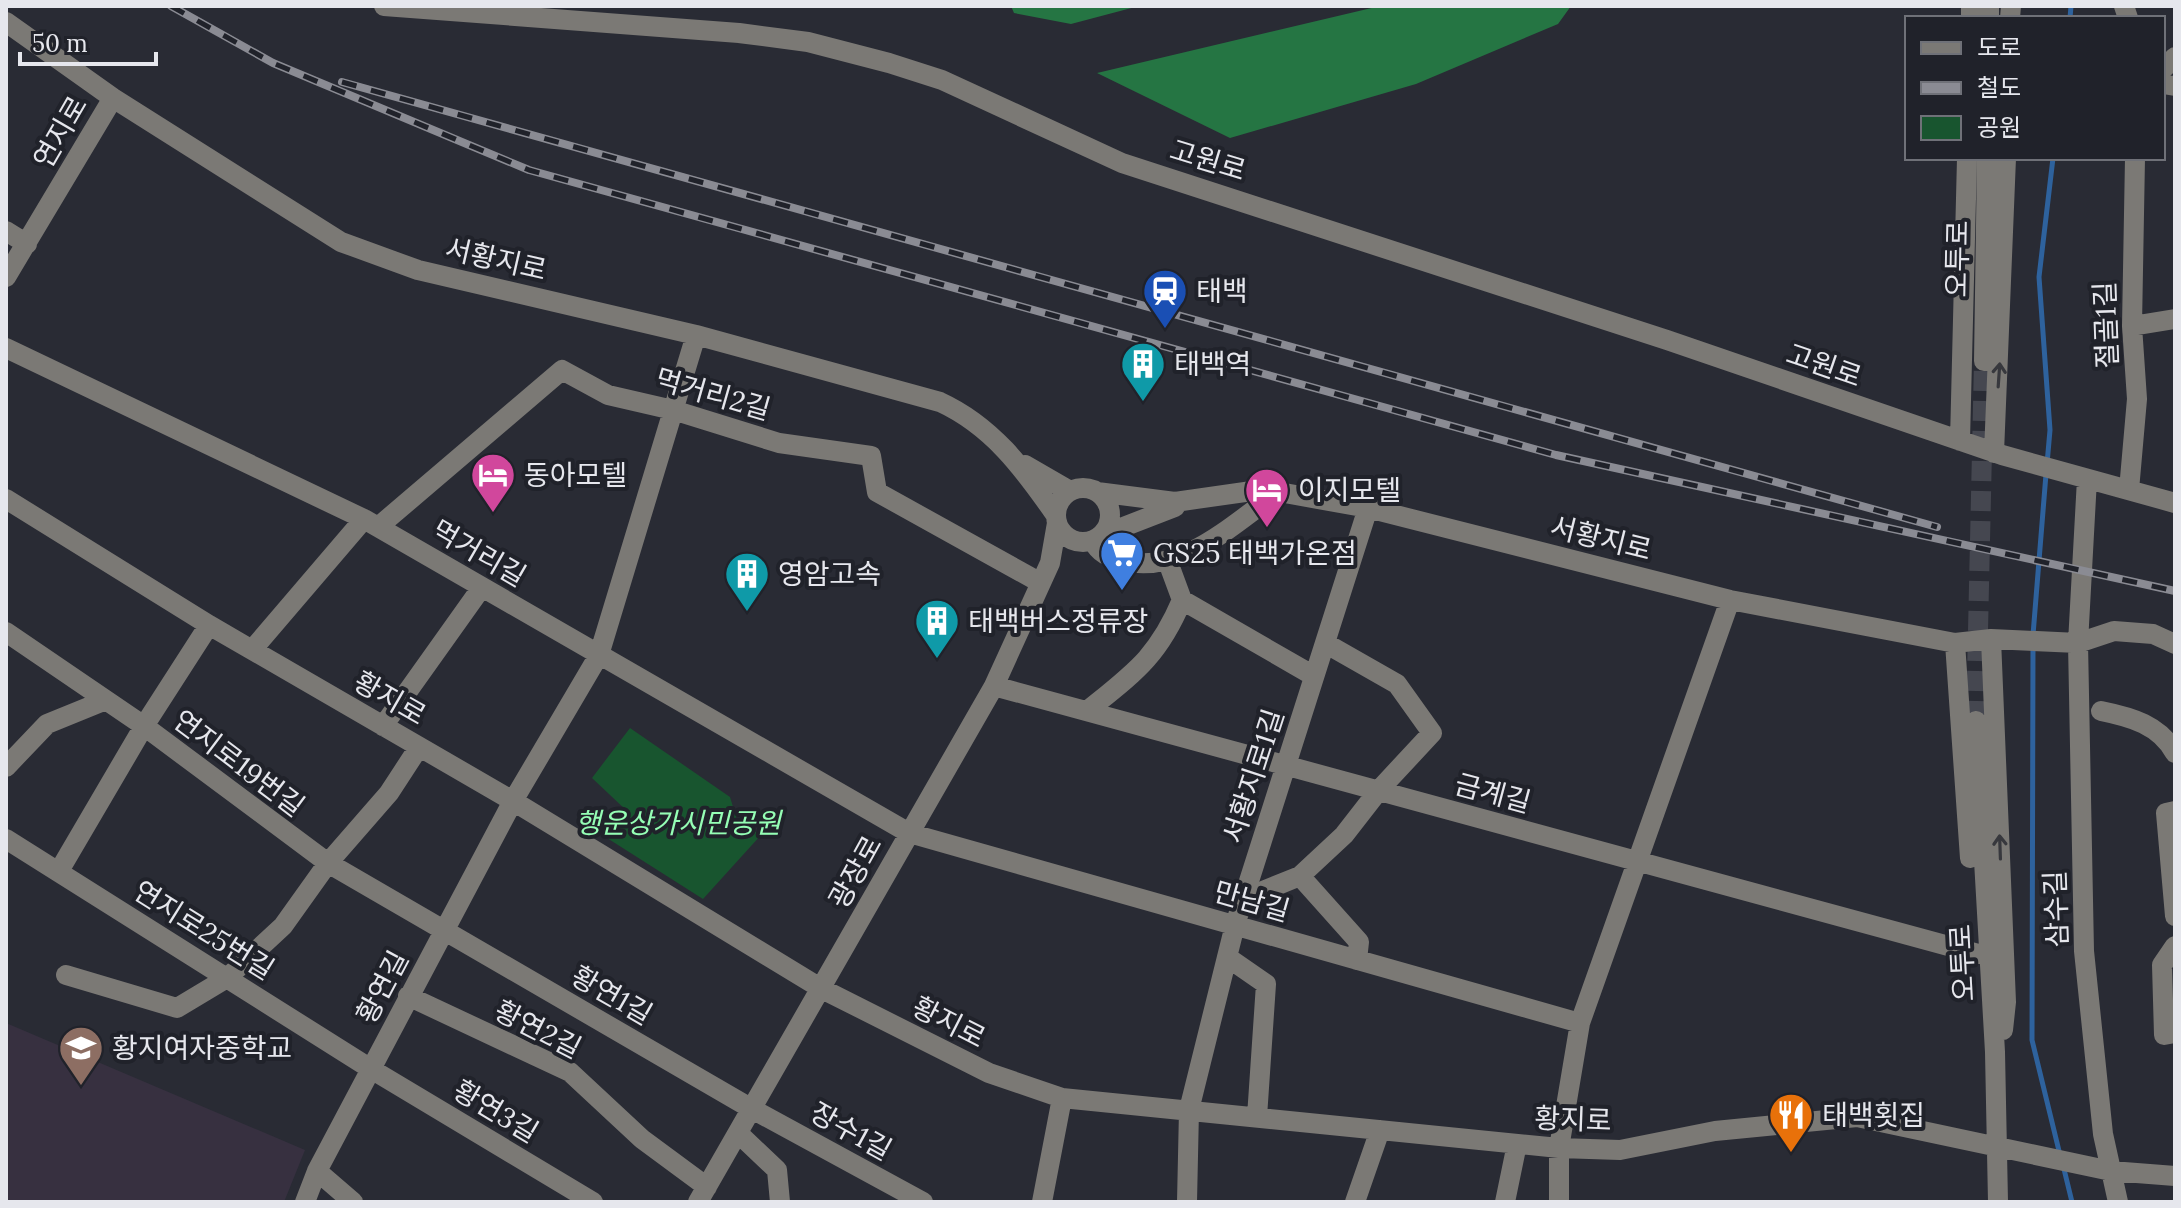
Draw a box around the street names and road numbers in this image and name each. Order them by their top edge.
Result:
street label: 연지로 [25,90,95,174]
street label: 고원로 [1166,131,1250,189]
street label: 오투로 [1938,220,1976,298]
street label: 서황지로 [442,230,550,288]
street label: 절골1길 [2086,281,2126,369]
street label: 고원로 [1782,335,1866,395]
street label: 먹거리2길 [651,360,775,428]
street label: 서황지로 [1547,508,1655,568]
street label: 먹거리길 [425,512,533,594]
street label: 황지로 [348,663,432,733]
street label: 연지로19번길 [166,702,312,824]
street label: 서황지로1길 [1214,704,1292,848]
street label: 금계길 [1451,766,1535,820]
street label: 광장로 [821,829,889,915]
street label: 삼수길 [2037,870,2075,948]
street label: 연지로25번길 [127,873,281,987]
street label: 만남길 [1210,873,1294,929]
street label: 오투로 [1942,923,1982,1003]
street label: 황연길 [348,944,416,1030]
street label: 황연1길 [565,958,659,1032]
street label: 황지로 [906,988,992,1056]
street label: 황연2길 [489,992,587,1066]
street label: 황연3길 [447,1072,545,1150]
street label: 장수1길 [804,1094,898,1168]
street label: 황지로 [1534,1100,1612,1138]

